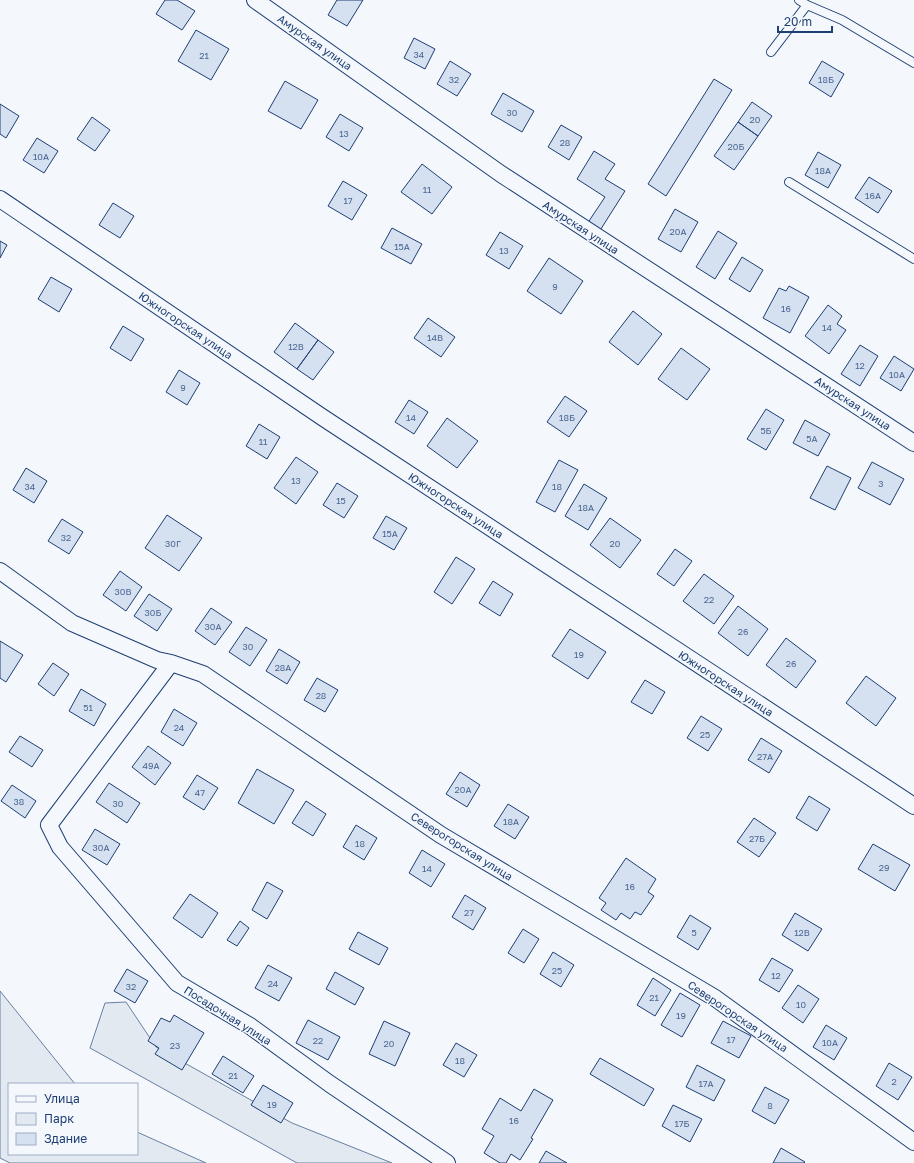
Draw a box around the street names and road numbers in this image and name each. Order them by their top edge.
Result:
street label: Амурская улица [275,11,355,73]
street label: Амурская улица [541,198,621,256]
street label: Южногорская улица [137,289,235,361]
street label: Амурская улица [813,374,893,432]
street label: Южногорская улица [406,469,506,541]
street label: Южногорская улица [676,647,776,719]
street label: Северогорская улица [409,809,515,883]
street label: Северогорская улица [686,978,790,1054]
street label: Посадочная улица [182,983,274,1047]

